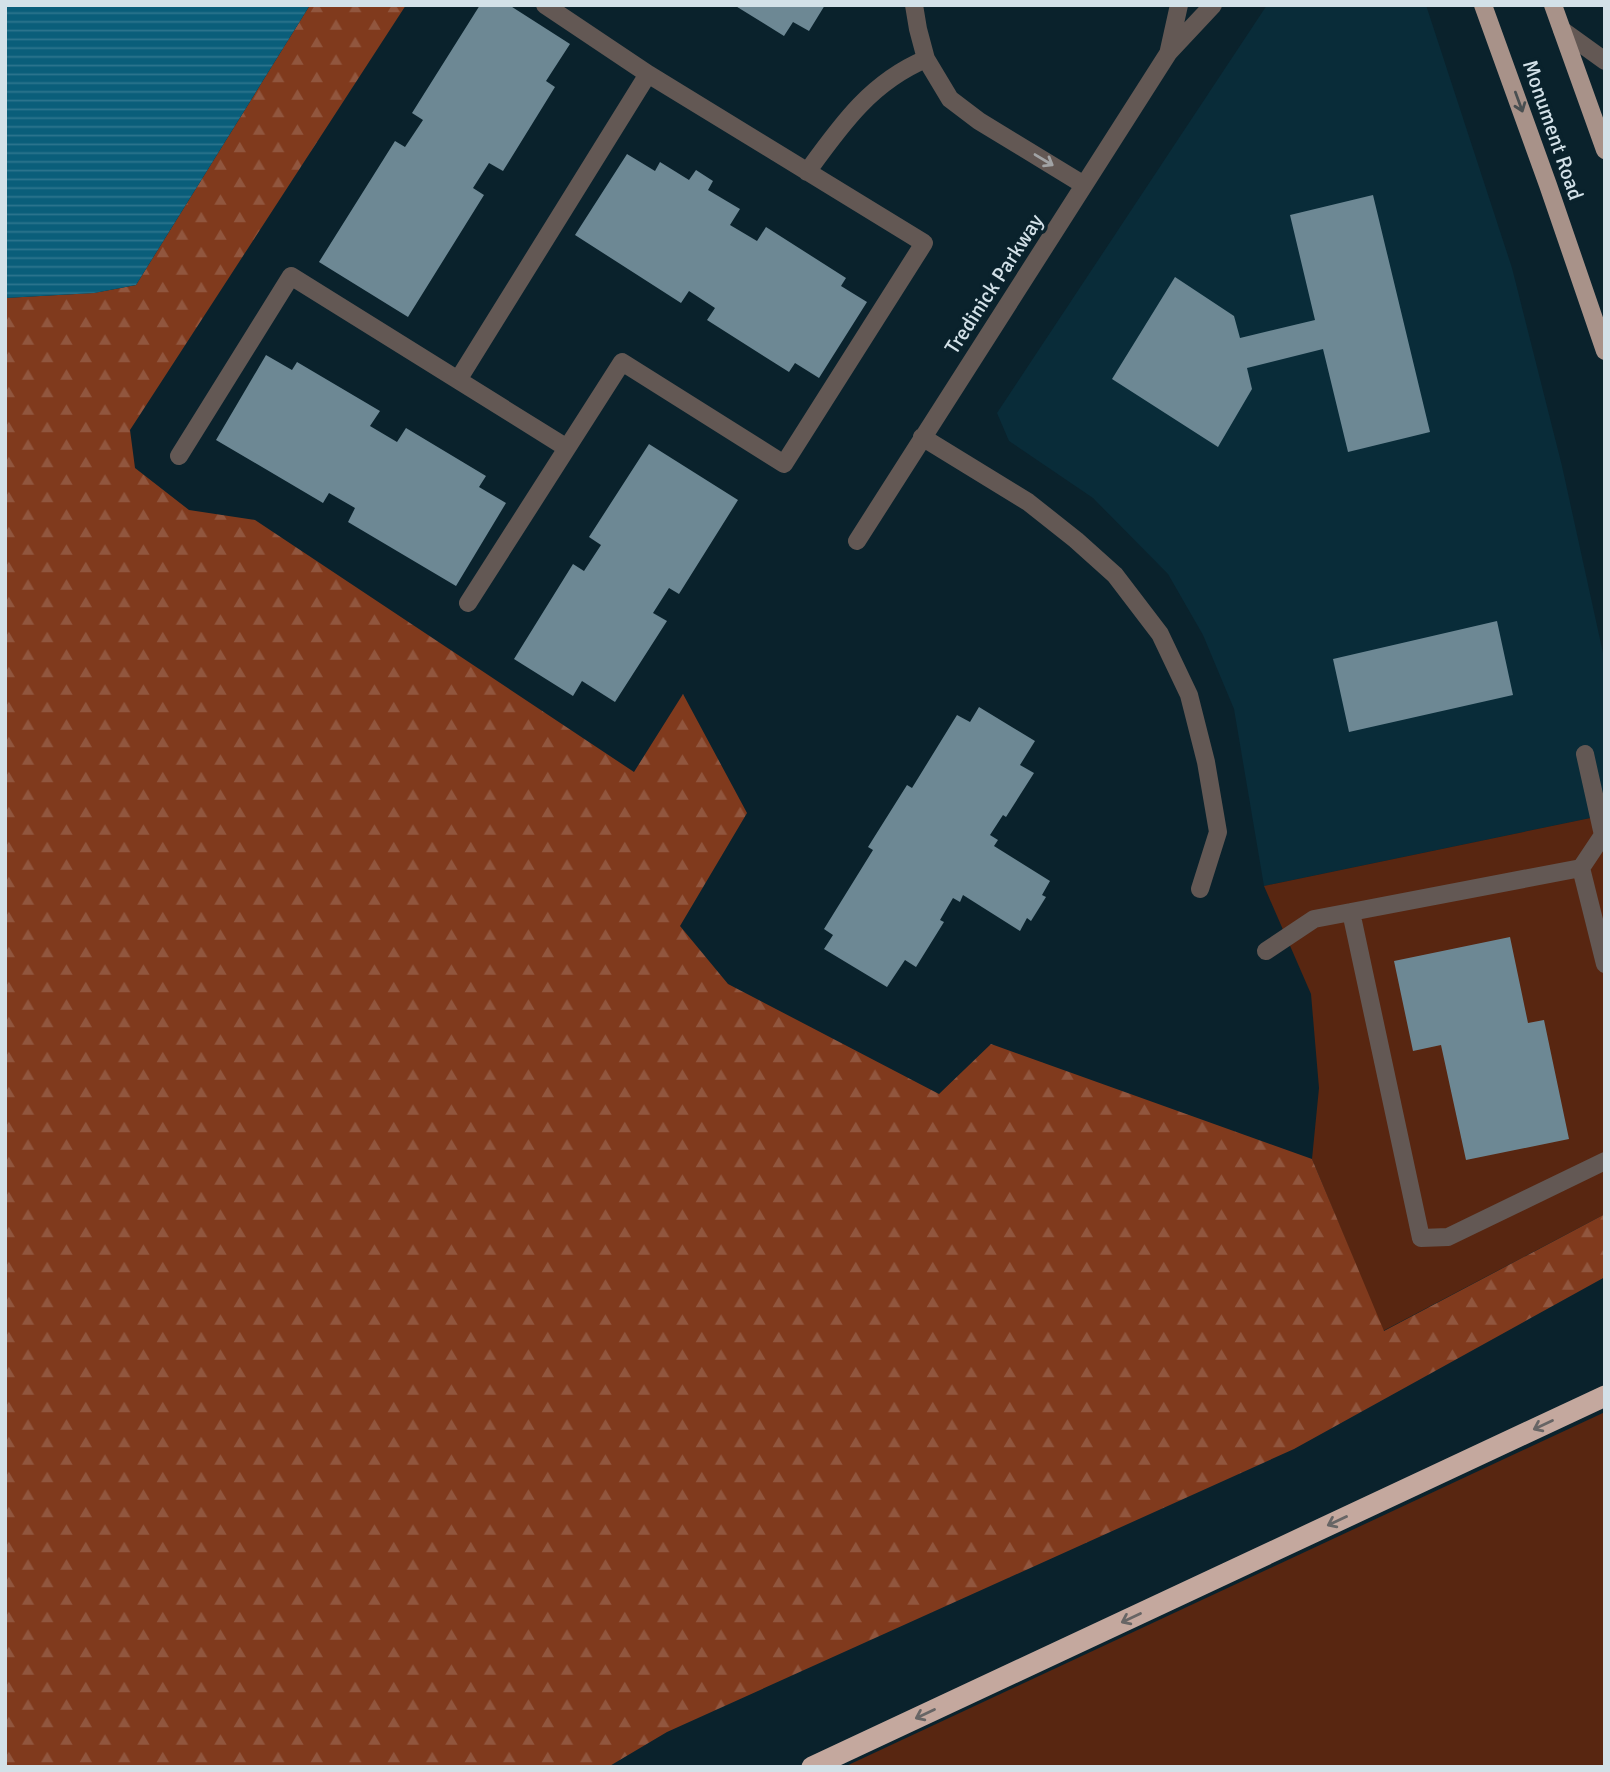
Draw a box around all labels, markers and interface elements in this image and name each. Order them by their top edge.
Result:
street label: Monument Road [1517,57,1589,203]
one-way arrow [1514,91,1526,113]
one-way arrow [1034,154,1054,168]
street label: Tredinick Parkway [939,209,1049,359]
one-way arrow [1533,1418,1554,1432]
one-way arrow [1327,1515,1348,1528]
one-way arrow [1121,1612,1142,1625]
one-way arrow [915,1708,936,1721]

